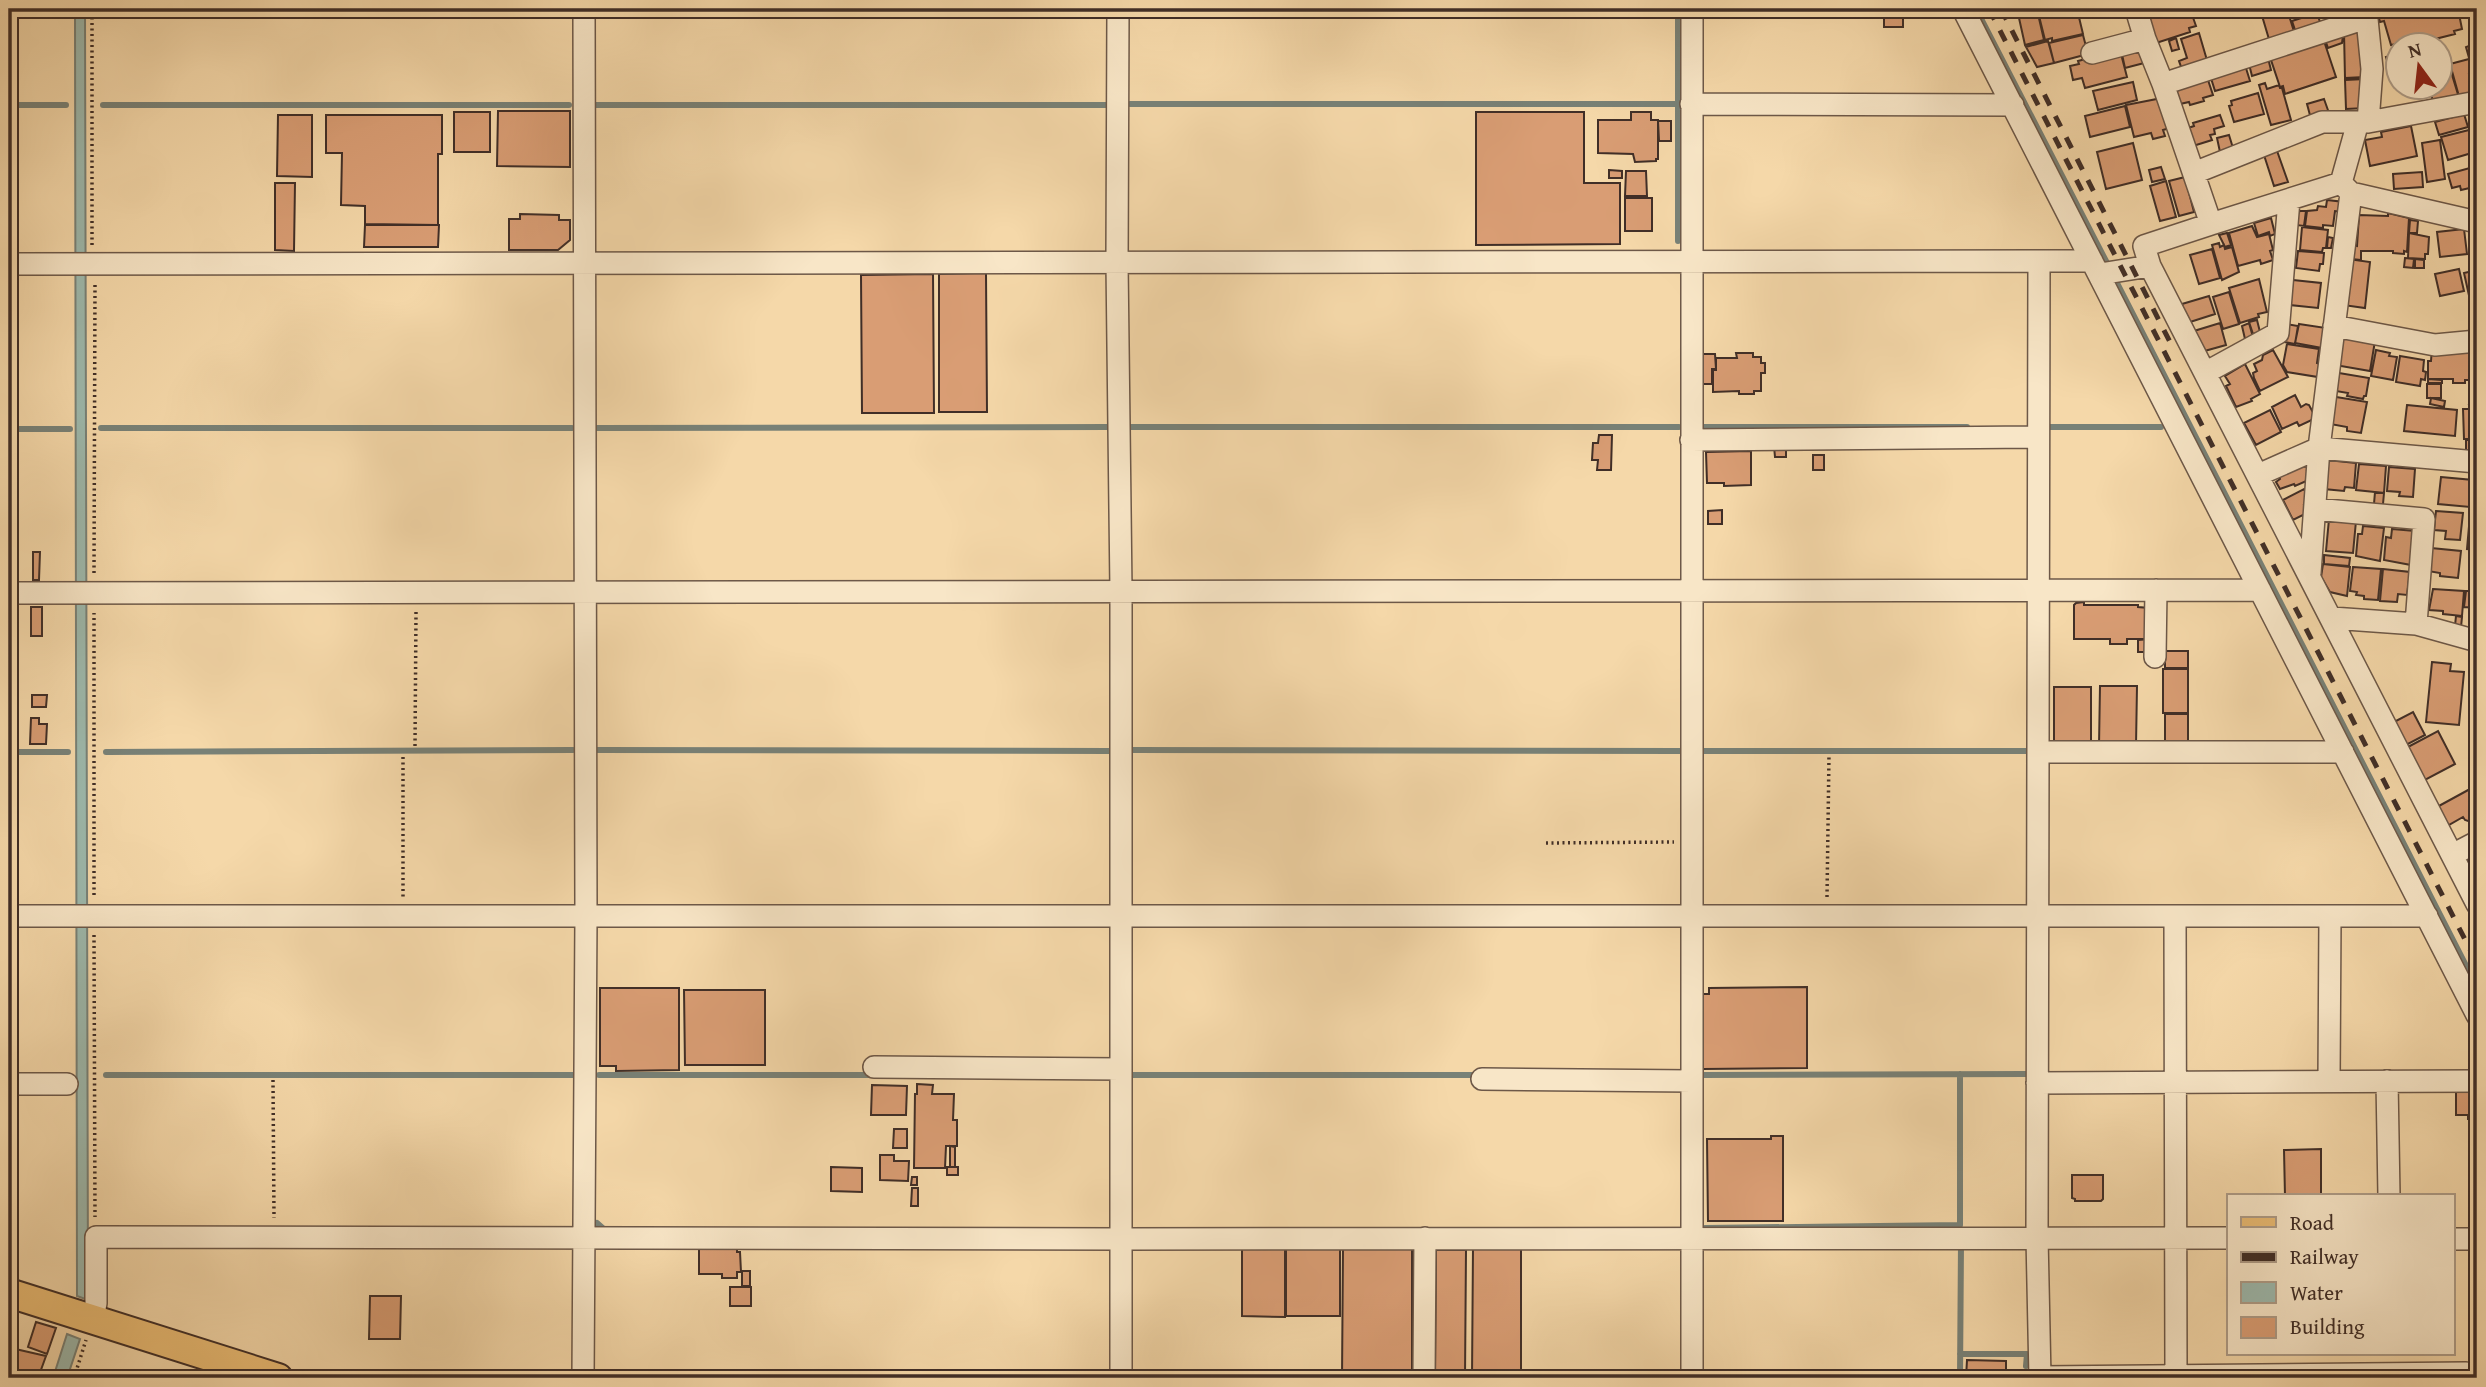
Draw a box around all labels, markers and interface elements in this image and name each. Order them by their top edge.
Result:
north arrow [2384,32,2454,102]
text: N [2405,34,2425,65]
legend [2227,1194,2454,1356]
text: Road [2290,1207,2335,1238]
text: Railway [2290,1241,2359,1272]
text: Water [2290,1277,2343,1308]
text: Building [2290,1311,2365,1342]

